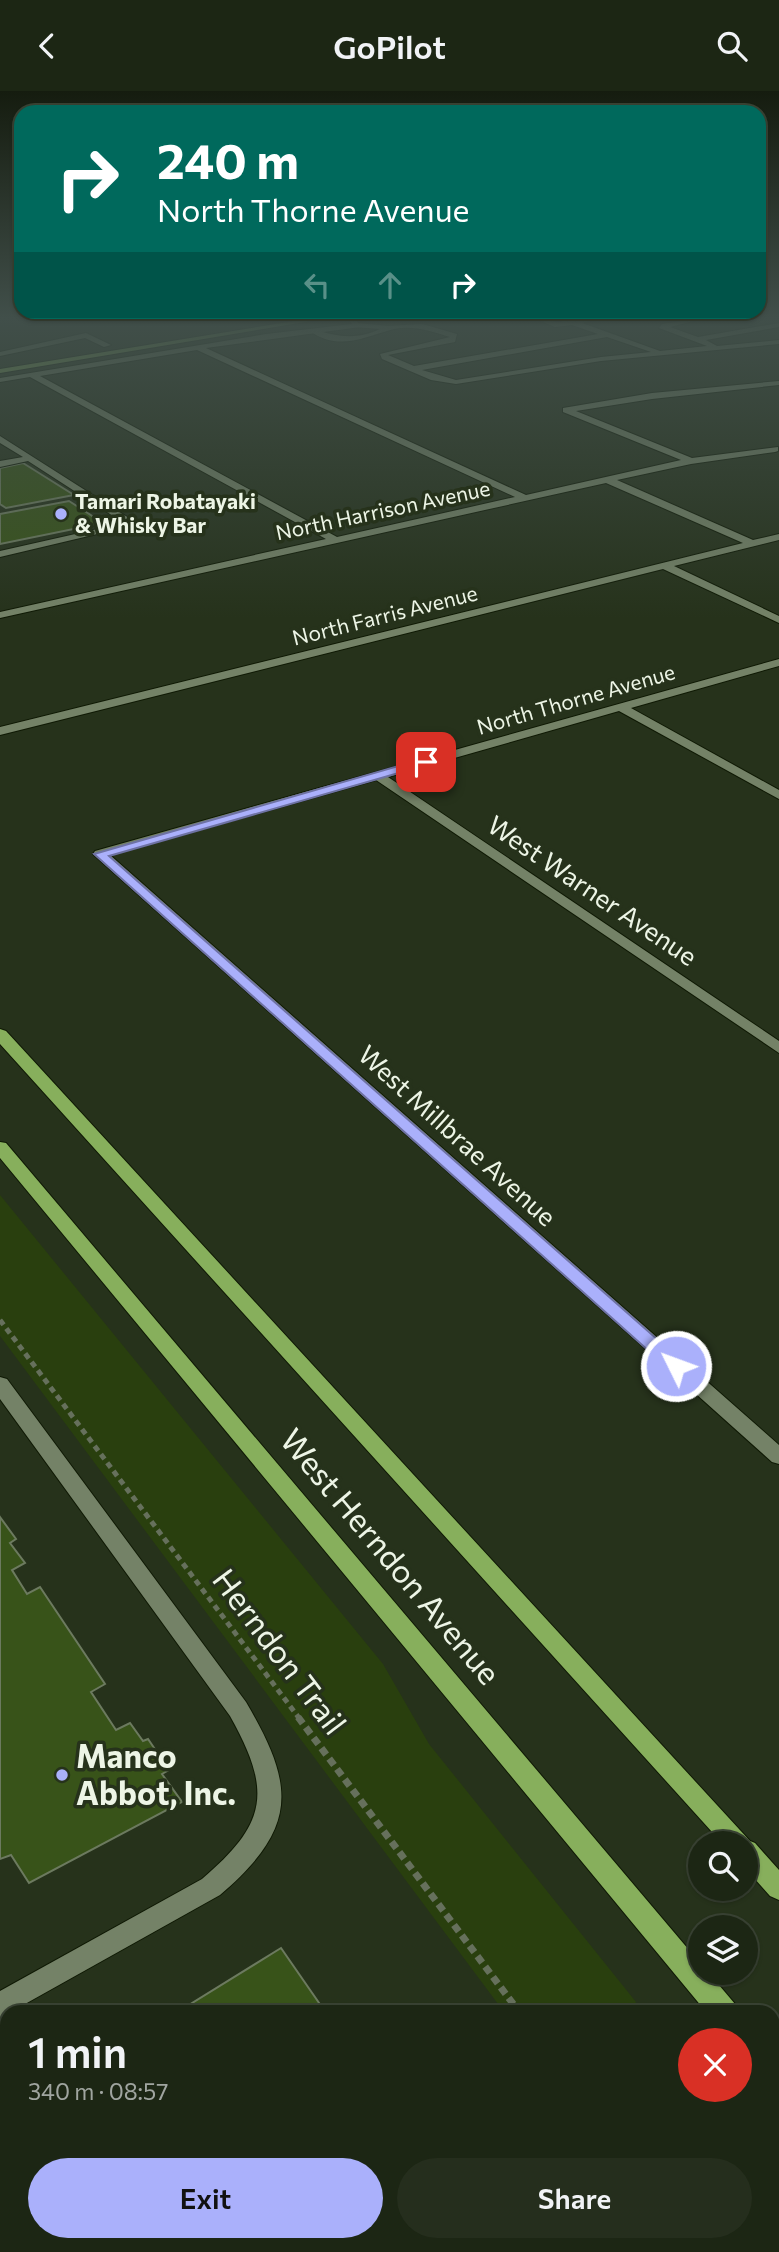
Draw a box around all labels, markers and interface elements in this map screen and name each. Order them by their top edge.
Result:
text: GoPilot [333,26,446,66]
icon: back [28,27,66,65]
icon: search [713,27,751,65]
text: 240 m [157,129,299,189]
icon: right [42,133,133,224]
text: North Thorne Avenue [157,189,469,229]
icon: left [298,266,336,304]
icon: ahead [371,266,409,304]
icon: right [444,266,482,304]
street label: North Harrison Avenue [273,475,492,544]
place label: Tamari Robatayaki & Whisky Bar [75,488,256,537]
marker: Tamari Robatayaki & Whisky Bar [53,506,69,522]
street label: North Farris Avenue [290,579,480,650]
street label: North Thorne Avenue [474,658,678,739]
pin [396,732,456,792]
icon: arrive [407,743,445,781]
street label: West Warner Avenue [482,808,703,971]
street label: West Millbrae Avenue [353,1038,563,1232]
position arrow [639,1329,713,1403]
street label: West Herndon Avenue [273,1420,510,1692]
street label: Herndon Trail [205,1560,356,1742]
place label: Manco Abbot, Inc. [76,1735,236,1812]
marker: Manco Abbot, Inc. [54,1767,70,1783]
map controls [688,1831,758,1985]
button: search [688,1831,758,1901]
button: layers [688,1915,758,1985]
text: 1 min [28,2025,127,2077]
button: close [678,2028,752,2102]
text: 340 m · 08:57 [28,2077,168,2105]
button: Exit [28,2158,383,2238]
button: Share [397,2158,752,2238]

